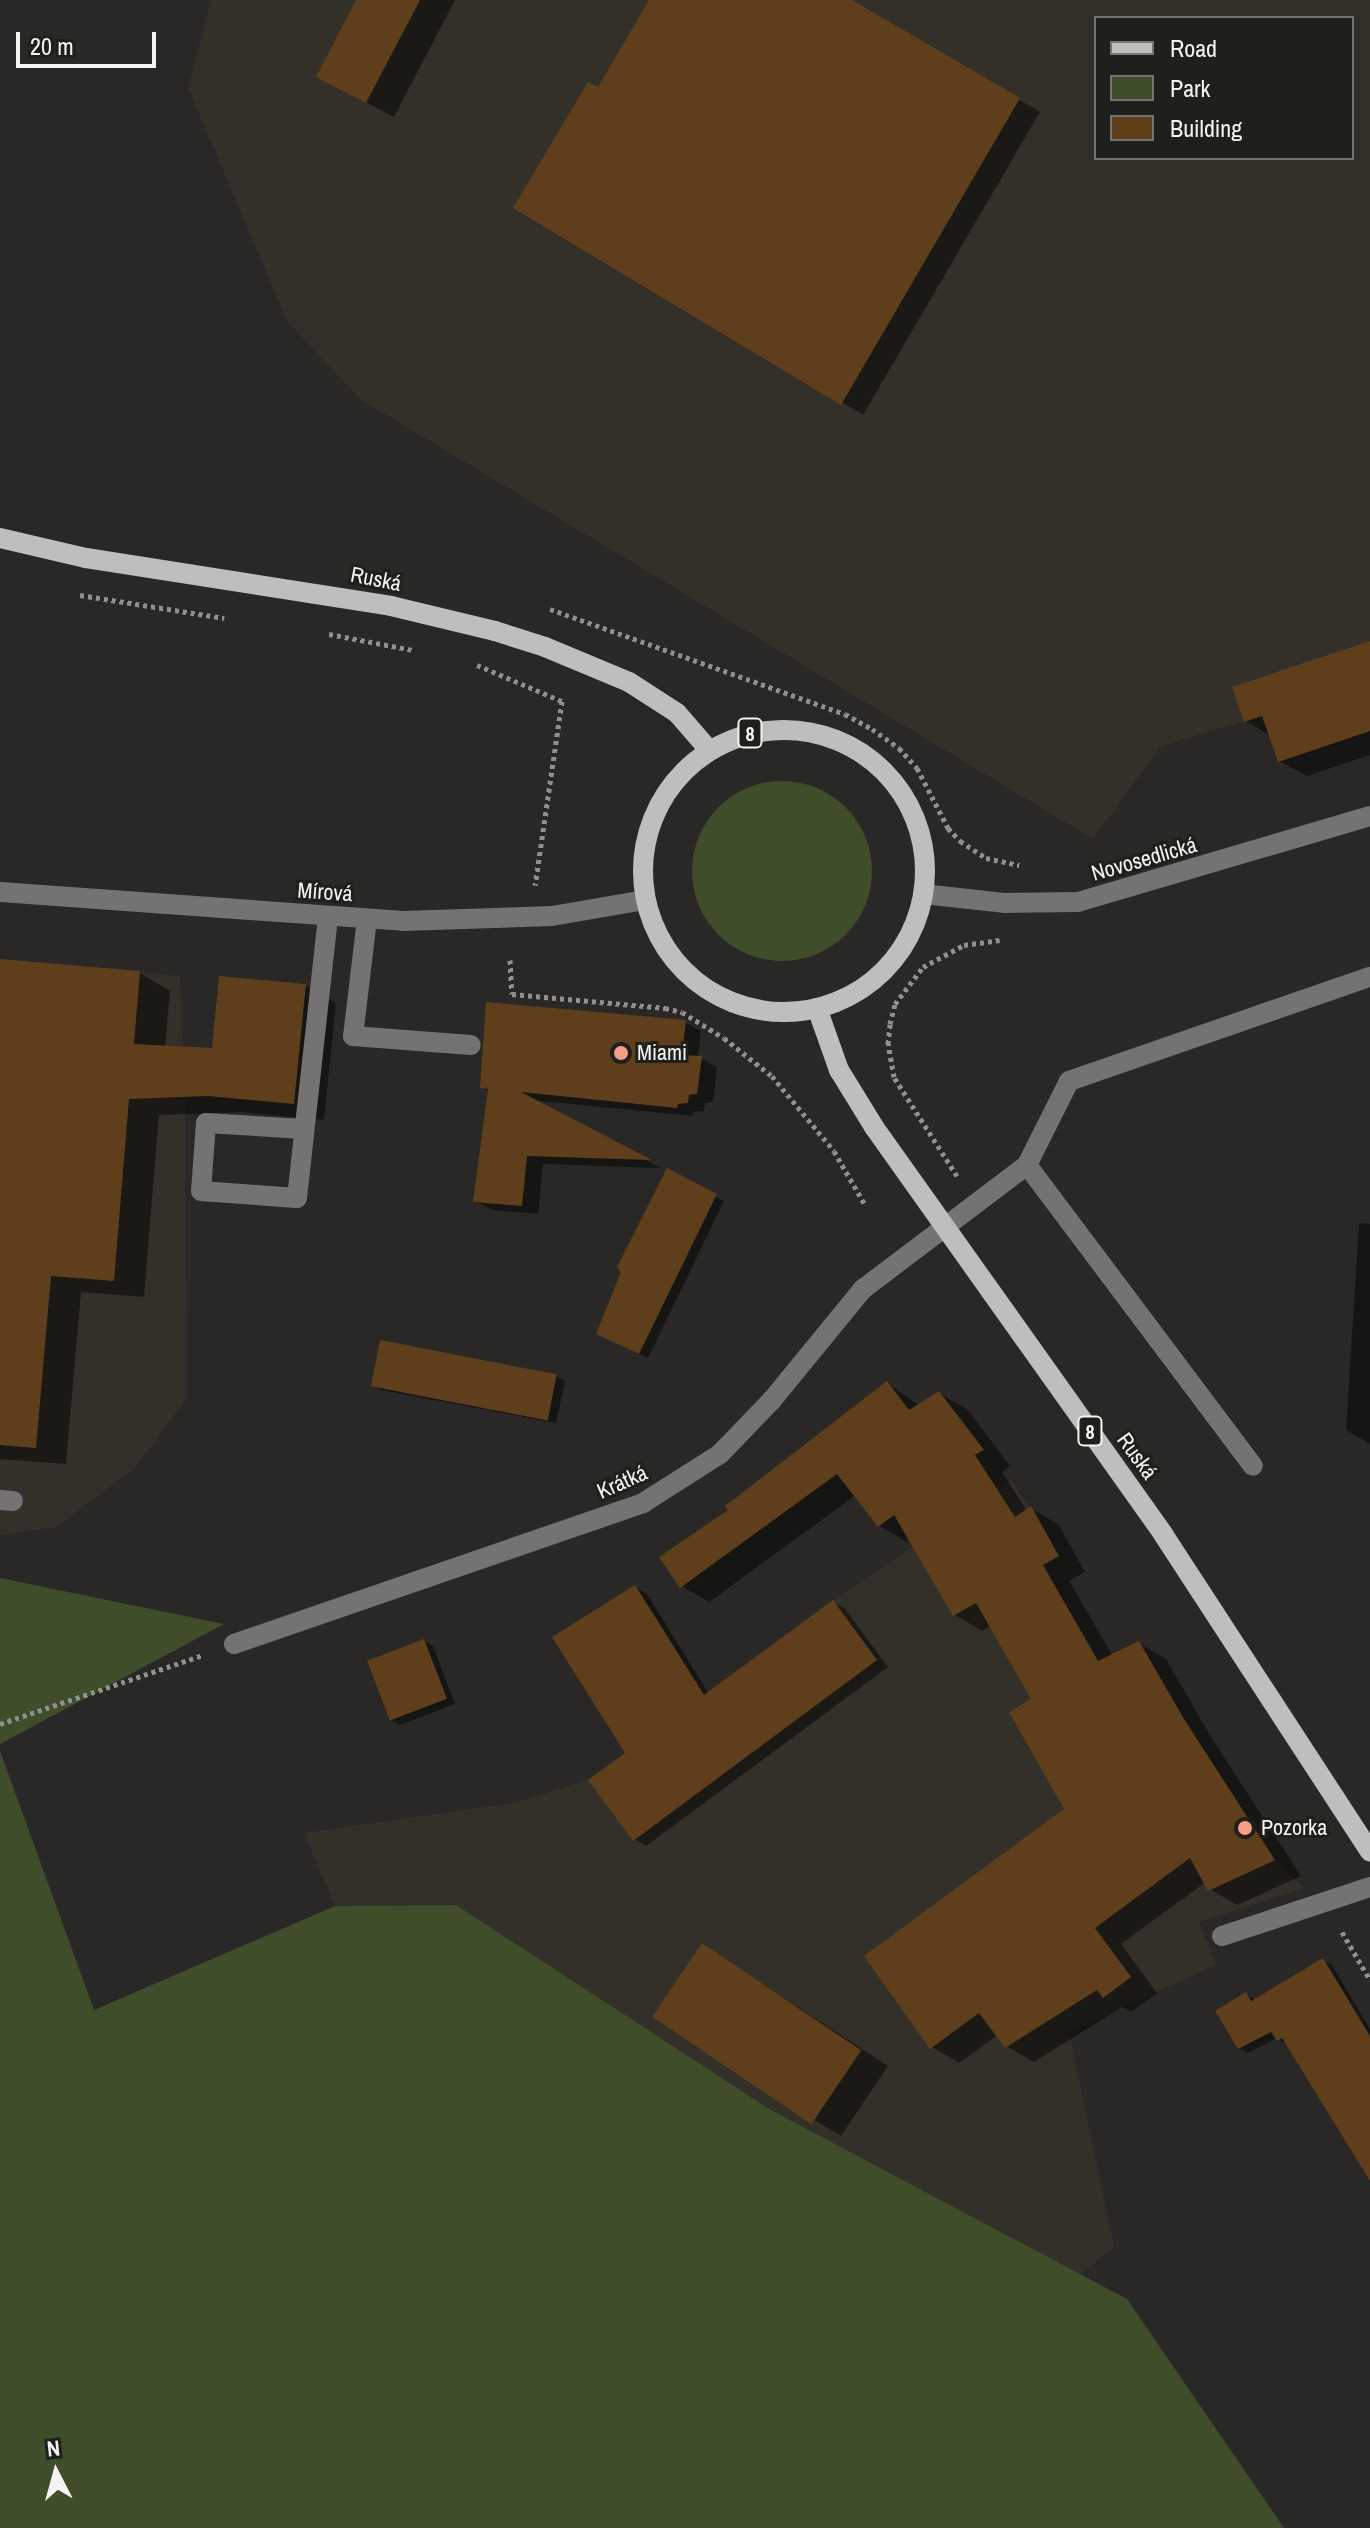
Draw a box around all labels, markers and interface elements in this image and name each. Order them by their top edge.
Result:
scale bar [20,16,160,66]
legend [1094,16,1354,160]
text: 20 m [30,30,74,62]
text: Road [1170,32,1217,64]
text: Park [1170,72,1210,104]
text: Building [1170,112,1242,144]
street label: Ruská [348,561,404,597]
road number: 8 [736,717,764,749]
street label: Novosedlická [1088,831,1200,887]
street label: Mírová [297,877,353,907]
place label: Miami [637,1040,687,1066]
marker: Miami [612,1044,630,1062]
road number: 8 [1076,1415,1104,1447]
street label: Ruská [1111,1428,1163,1484]
street label: Krátká [593,1459,651,1505]
place label: Pozorka [1261,1815,1327,1841]
marker: Pozorka [1236,1819,1254,1837]
north arrow [16,2432,96,2512]
text: N [45,2433,62,2464]

